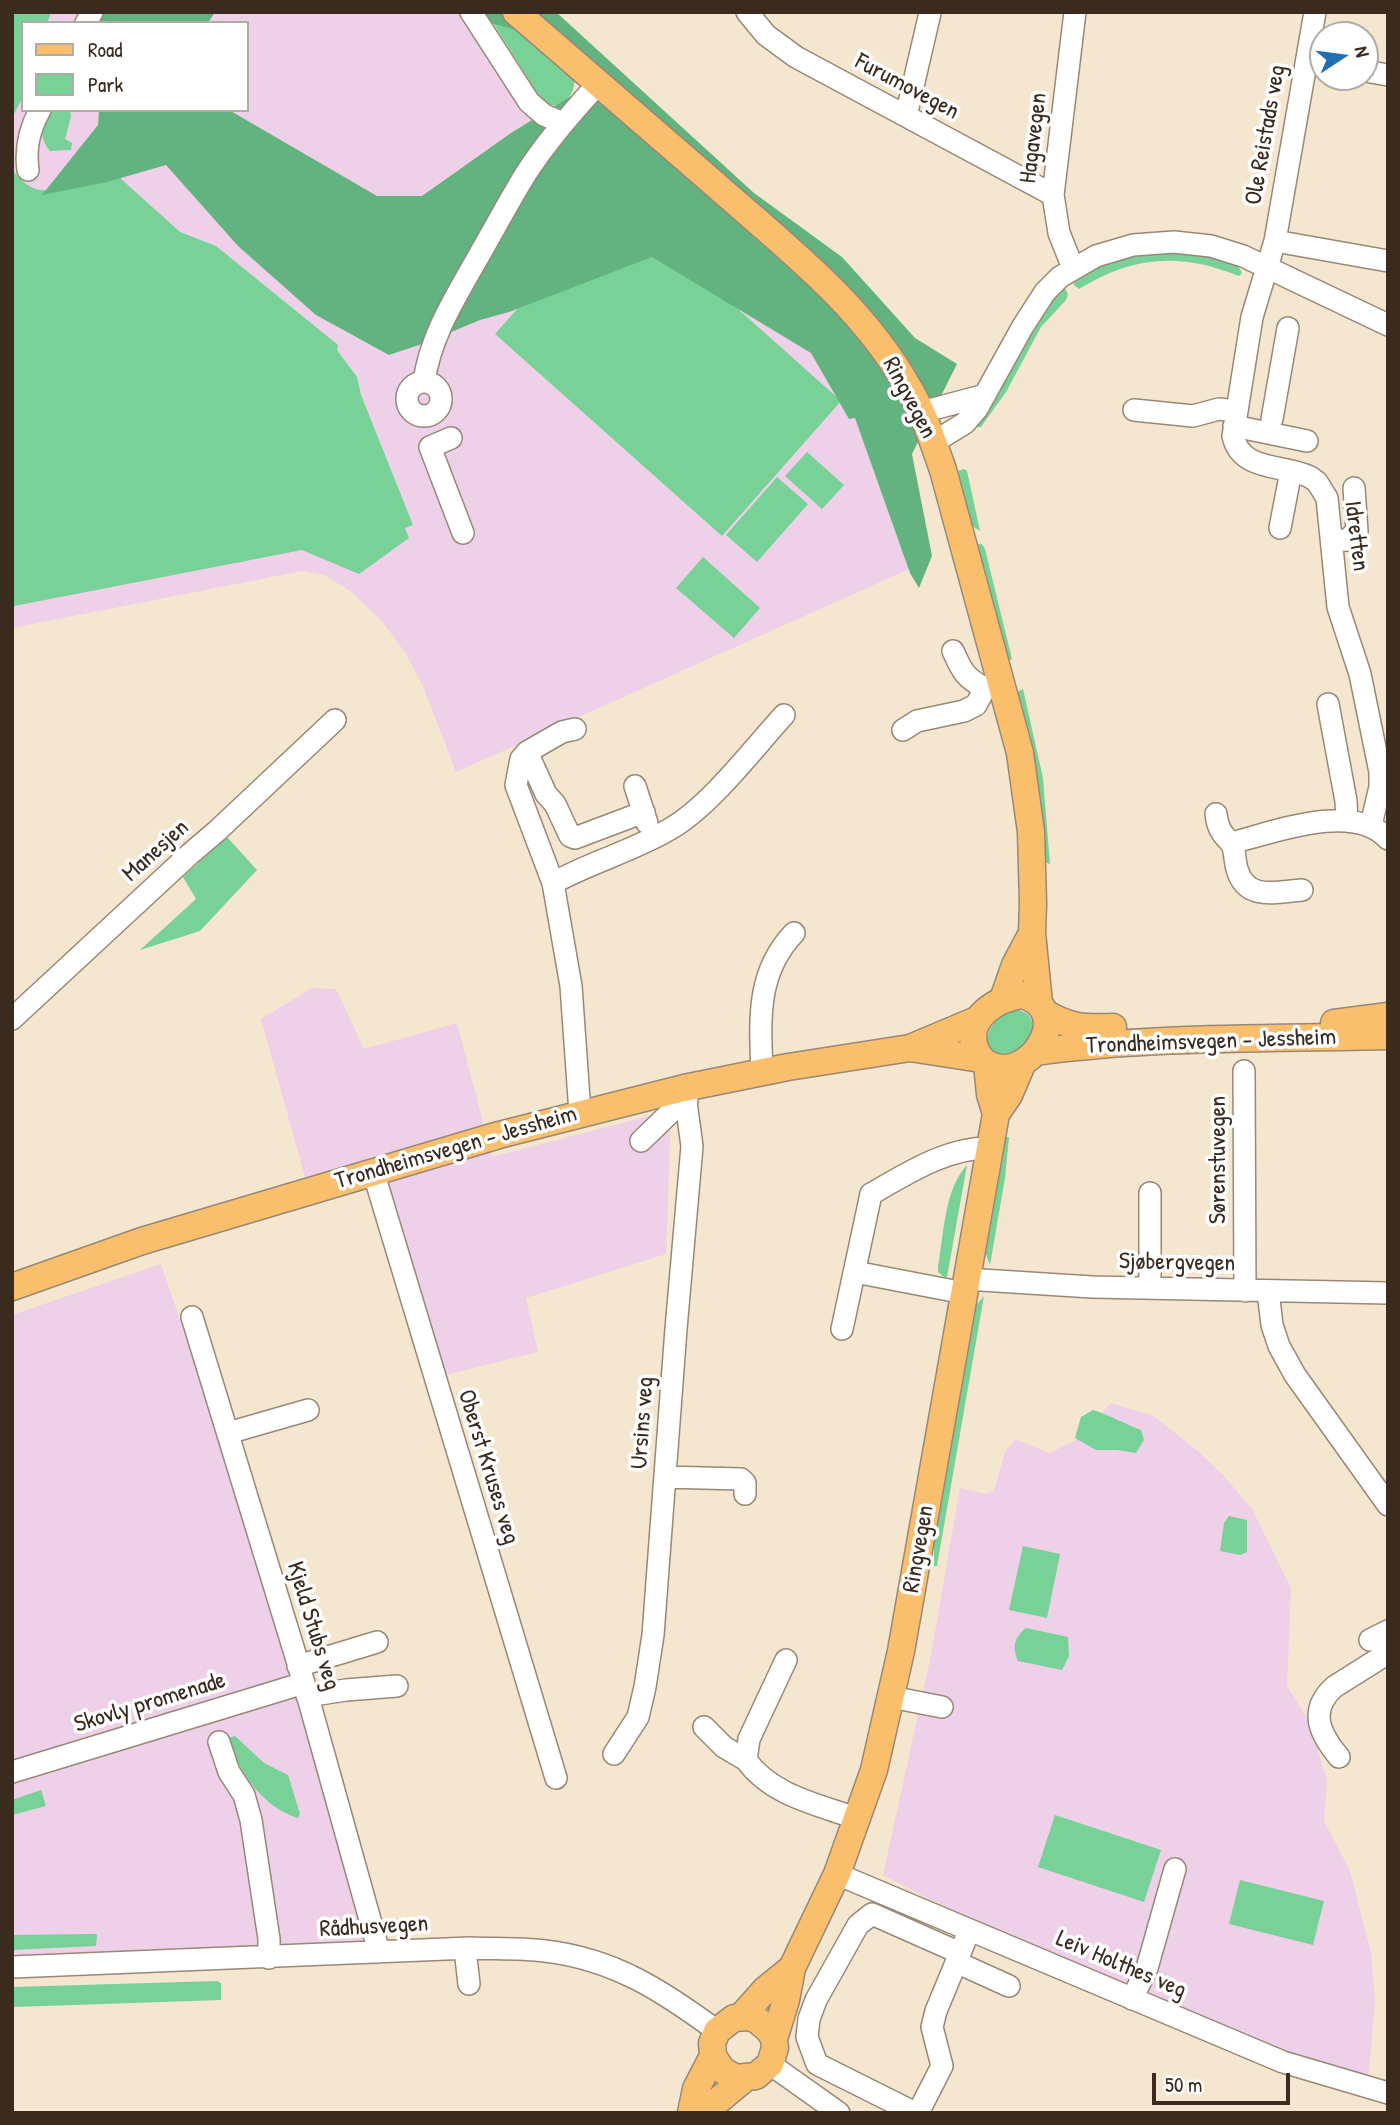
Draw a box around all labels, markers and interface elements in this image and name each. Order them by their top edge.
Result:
legend [21,21,248,112]
north arrow [1309,21,1379,91]
text: Road [88,35,122,64]
text: N [1349,44,1376,60]
street label: Furumovegen [850,48,964,126]
street label: Ole Reistads veg [1240,63,1292,207]
text: Park [88,70,123,99]
street label: Hagavegen [1014,91,1054,185]
street label: Ringvegen [876,352,942,444]
street label: Idretten [1337,499,1375,573]
street label: Manesjen [117,814,195,888]
street label: Trondheimsvegen - Jessheim [1086,1023,1336,1061]
street label: Sørenstuvegen [1205,1096,1233,1224]
street label: Trondheimsvegen - Jessheim [332,1100,580,1196]
street label: Sjøbergvegen [1119,1248,1235,1278]
street label: Ursins veg [625,1376,661,1470]
street label: Oberst Kruses veg [451,1386,525,1548]
street label: Ringvegen [897,1503,941,1595]
street label: Kjeld Stubs veg [280,1559,346,1693]
street label: Skovly promenade [71,1666,229,1740]
street label: Rådhusvegen [319,1910,429,1944]
street label: Leiv Holthes veg [1052,1925,1190,2005]
scale bar [1155,2058,1293,2102]
text: 50 m [1165,2070,1202,2099]

